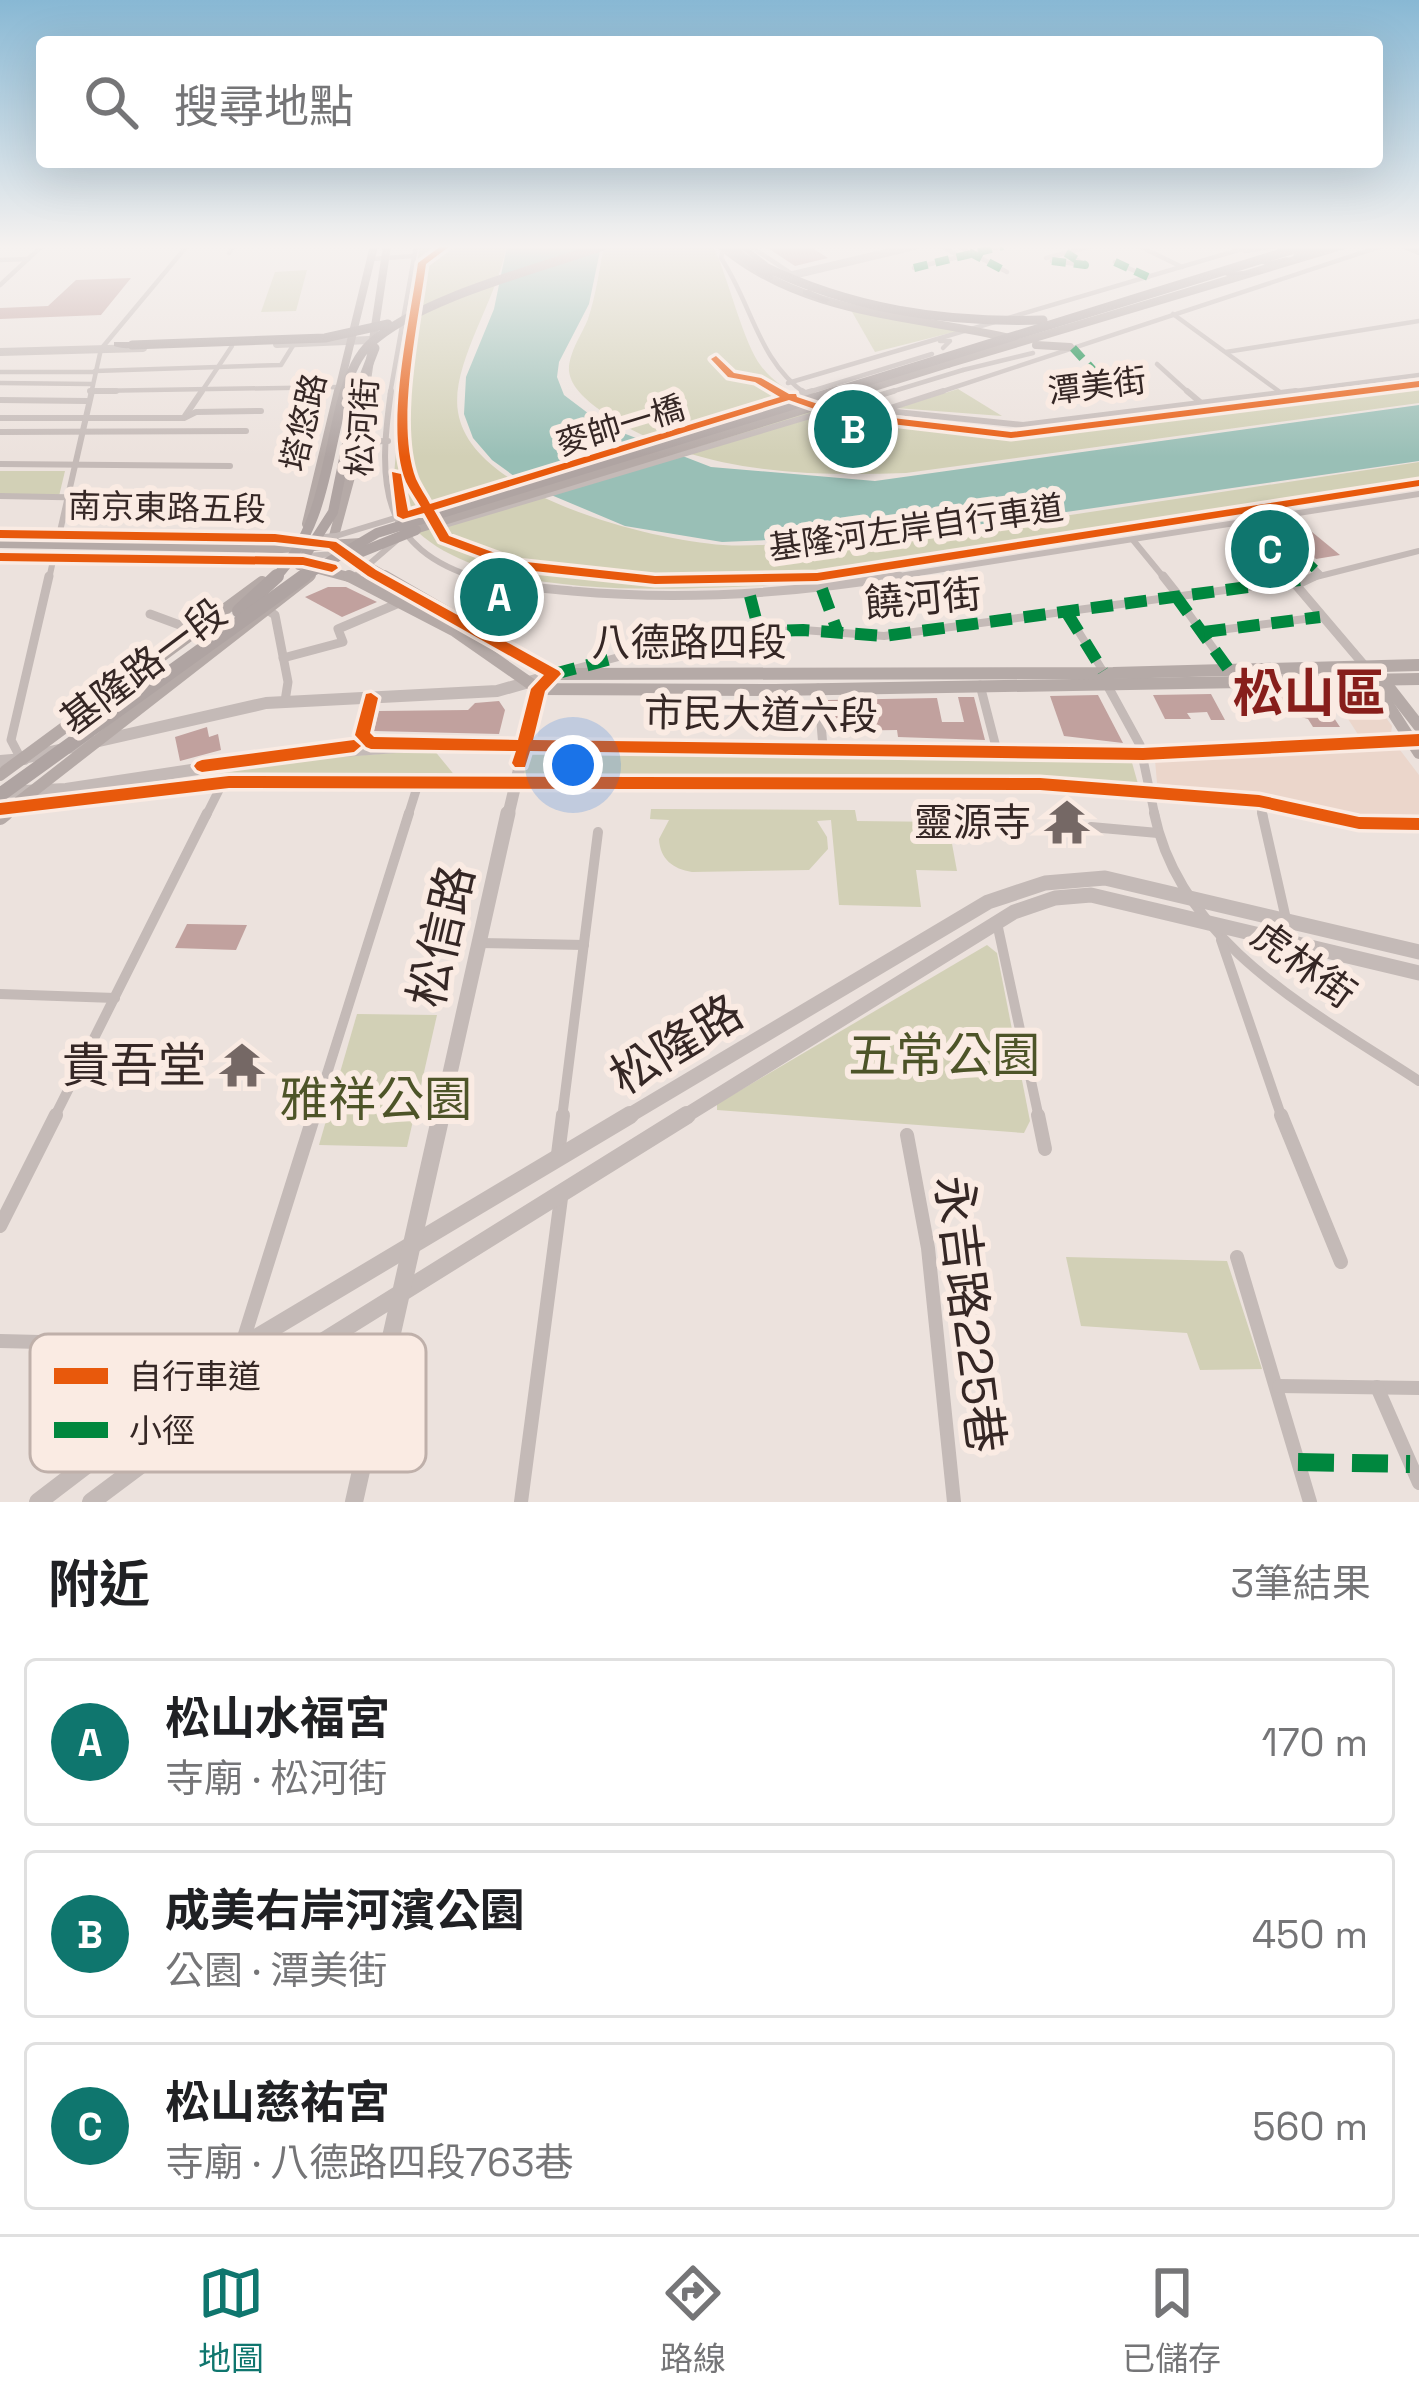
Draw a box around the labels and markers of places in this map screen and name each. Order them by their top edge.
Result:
pin: B [814,384,892,474]
pin: C [1231,504,1309,594]
pin: A [460,552,538,642]
temple icon: 靈源寺 [1042,797,1092,847]
place label: 靈源寺 [914,798,1031,847]
place label: 貴吾堂 [62,1035,206,1096]
temple icon: 貴吾堂 [217,1040,267,1090]

